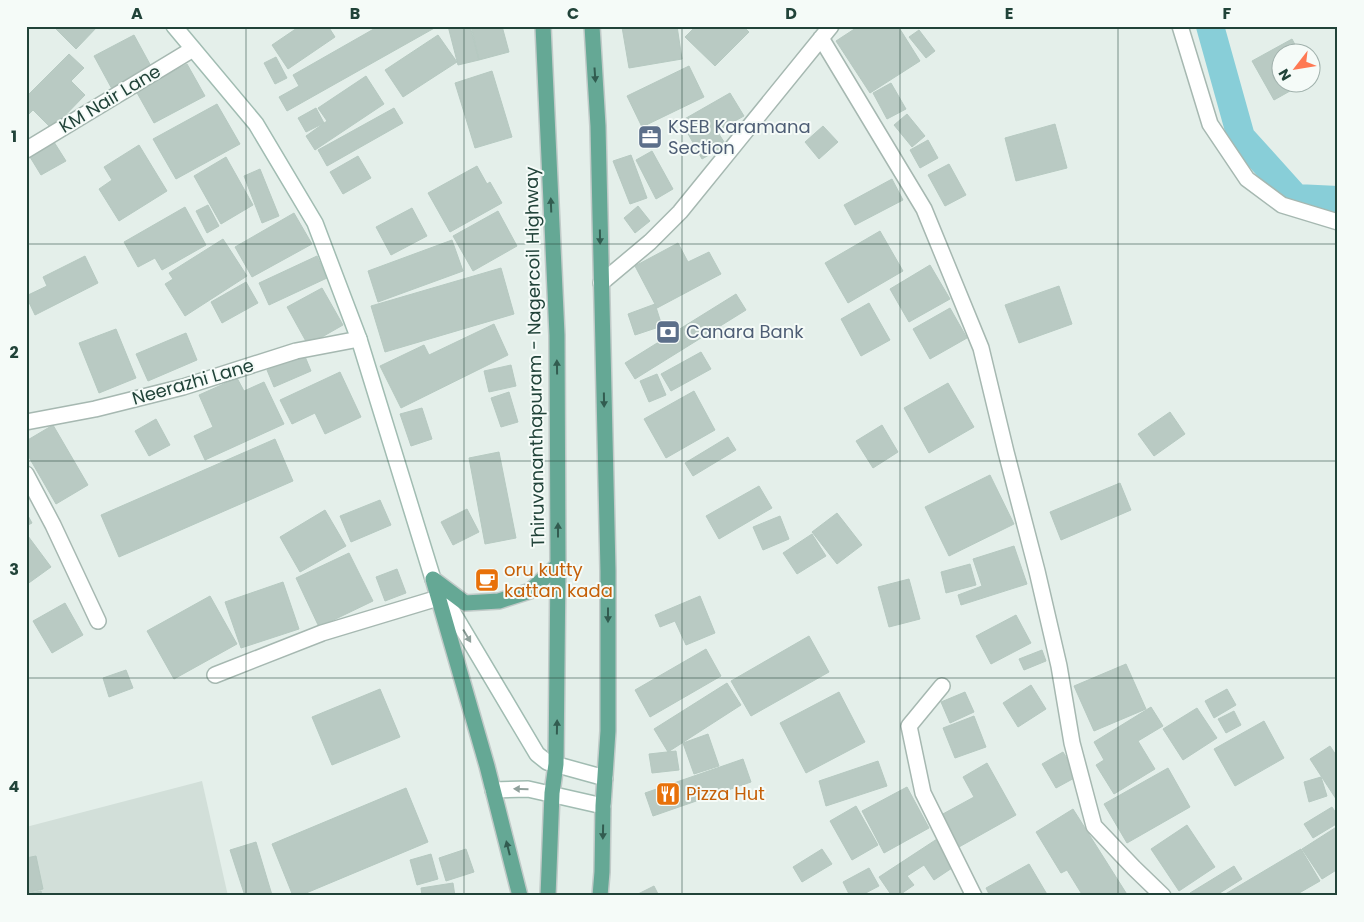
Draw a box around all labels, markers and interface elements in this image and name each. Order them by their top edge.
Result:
text: A [131,2,143,25]
text: B [350,2,360,25]
text: C [567,2,579,25]
text: D [785,2,797,25]
text: E [1005,2,1013,25]
text: F [1223,2,1232,25]
north arrow [1272,42,1322,92]
street label: KM Nair Lane [54,58,165,139]
text: N [1274,65,1296,84]
one-way arrow [592,67,600,83]
place label: KSEB Karamana Section [668,114,811,160]
office icon: KSEB Karamana Section [637,124,663,150]
text: 1 [11,125,17,148]
street label: Thiruvananthapuram - Nagercoil Highway [519,166,550,548]
one-way arrow [547,197,555,213]
one-way arrow [596,230,604,246]
bank icon: Canara Bank [655,319,681,345]
place label: Canara Bank [686,319,804,344]
text: 2 [9,341,19,364]
street label: Neerazhi Lane [129,352,257,411]
one-way arrow [553,359,561,375]
one-way arrow [600,392,608,408]
one-way arrow [554,522,562,538]
place label: oru kutty kattan kada [504,557,613,603]
text: 3 [9,558,19,581]
cafe icon: oru kutty kattan kada [474,567,500,593]
one-way arrow [604,607,612,623]
one-way arrow [462,629,471,643]
one-way arrow [553,719,561,735]
text: 4 [9,775,20,798]
restaurant icon: Pizza Hut [655,781,681,807]
place label: Pizza Hut [686,781,765,806]
one-way arrow [513,785,529,793]
one-way arrow [599,824,607,840]
one-way arrow [504,841,512,856]

